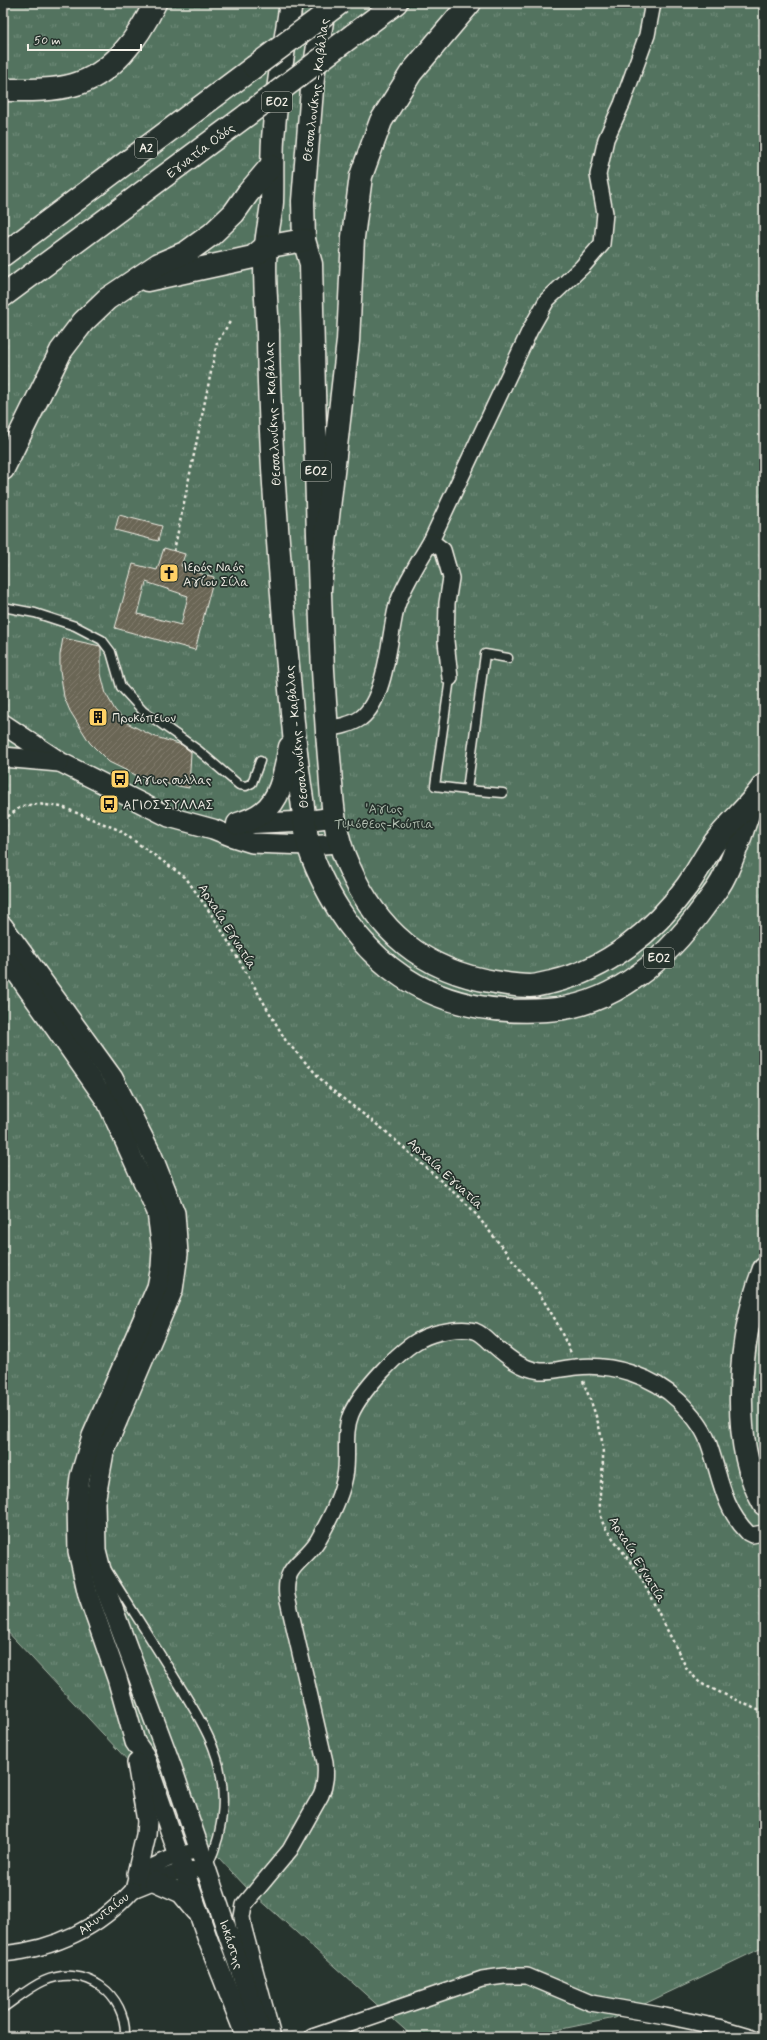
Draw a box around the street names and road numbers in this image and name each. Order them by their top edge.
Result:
street label: Θεσσαλονίκης - Καβάλας [299,17,334,163]
road number: ΕΟ2 [262,92,292,112]
street label: Εγνατία Οδός [163,120,239,182]
road number: Α2 [135,138,157,158]
street label: Θεσσαλονίκης - Καβάλας [261,341,286,486]
road number: ΕΟ2 [301,461,331,481]
street label: Θεσσαλονίκης - Καβάλας [281,664,313,809]
street label: Αρχαία Εγνατία [194,881,260,973]
road number: ΕΟ2 [644,948,674,968]
street label: Αρχαία Εγνατία [404,1135,486,1214]
street label: Αρχαία Εγνατία [604,1514,669,1606]
street label: Αμυνταίου [75,1889,133,1939]
street label: Ιοκάστης [215,1917,247,1972]

